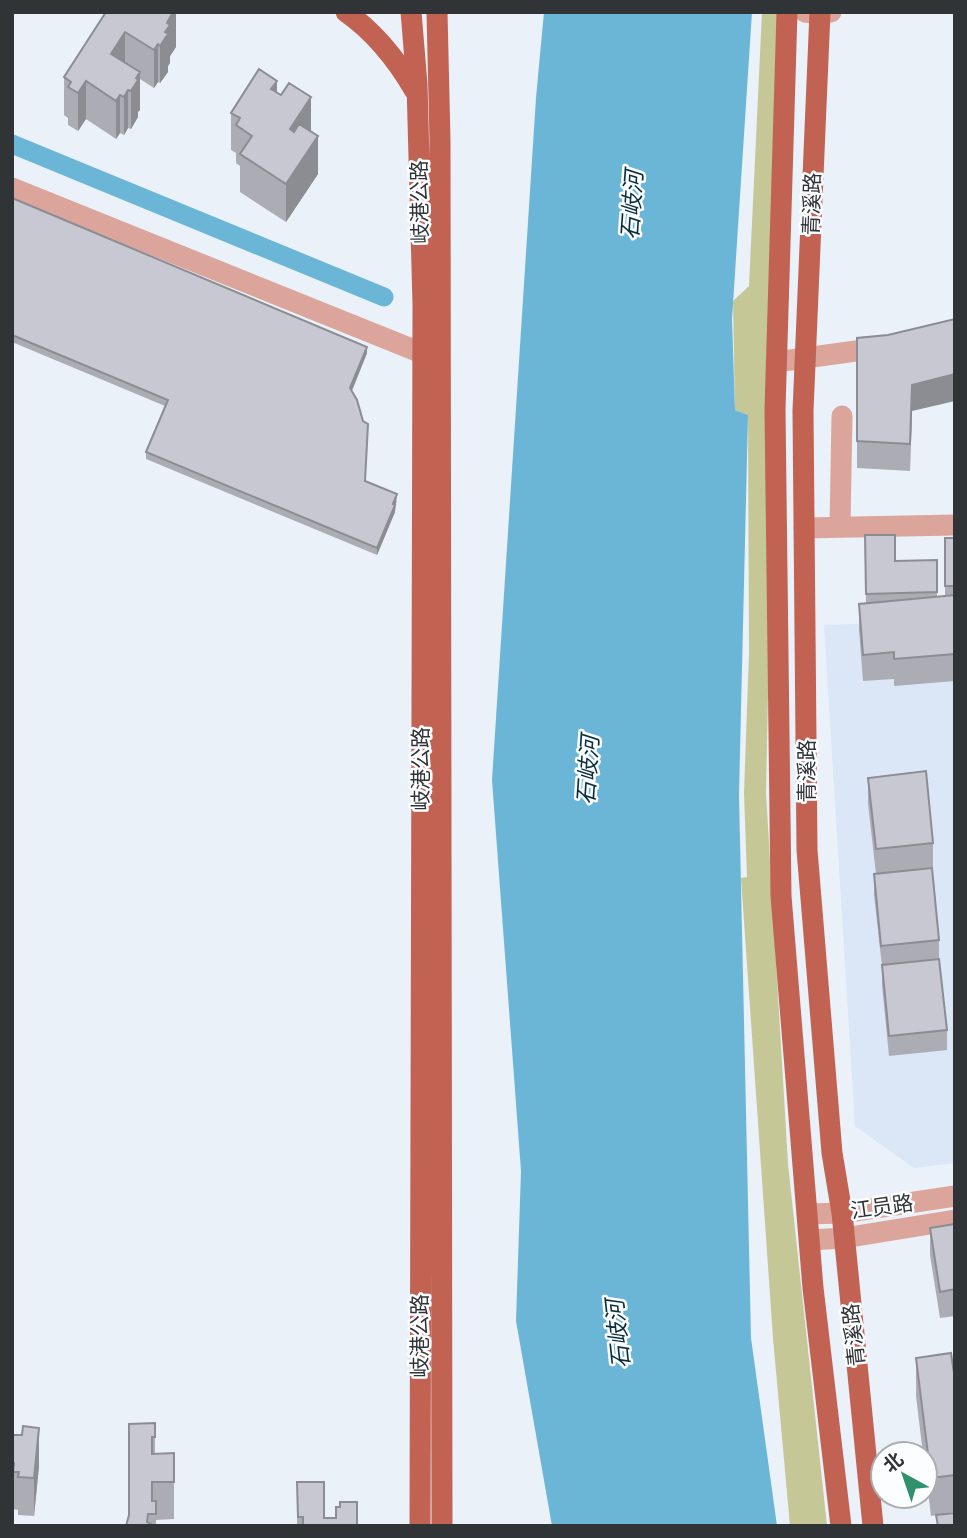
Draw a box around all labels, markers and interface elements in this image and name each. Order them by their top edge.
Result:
street label: 岐港公路 [406,160,434,244]
water label: 石岐河 [616,166,650,240]
street label: 青溪路 [798,172,826,236]
street label: 岐港公路 [408,727,434,811]
water label: 石岐河 [572,731,606,805]
street label: 青溪路 [794,740,820,803]
street label: 江员路 [849,1190,915,1224]
street label: 岐港公路 [407,1294,433,1378]
water label: 石岐河 [600,1294,637,1370]
street label: 青溪路 [838,1302,870,1368]
north arrow [869,1440,939,1510]
text: 北 [879,1447,909,1478]

